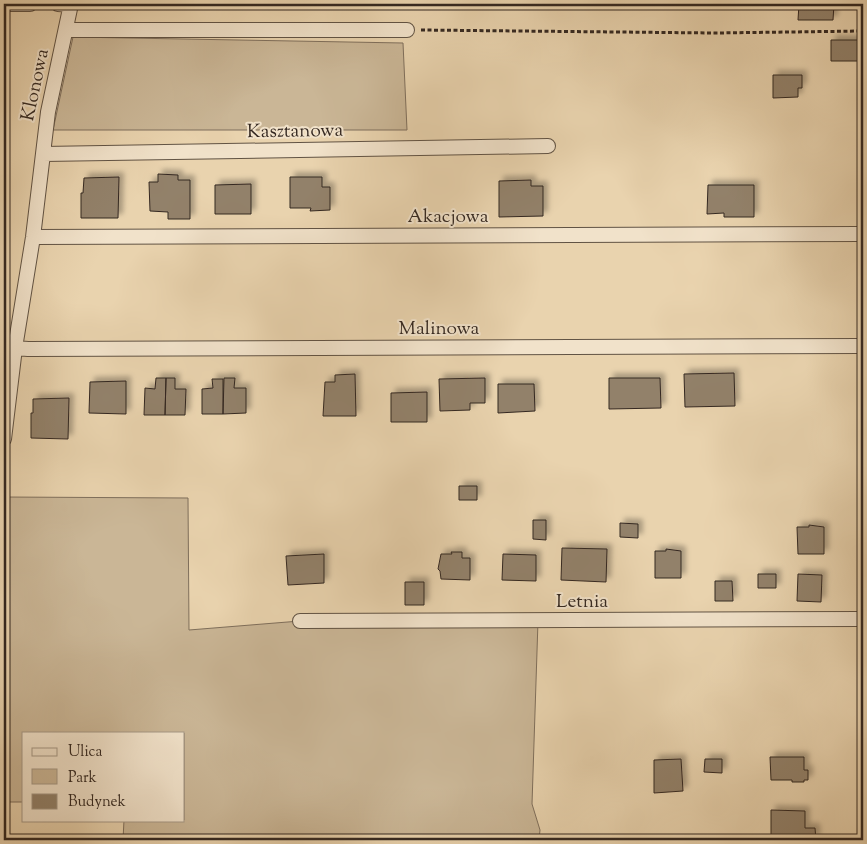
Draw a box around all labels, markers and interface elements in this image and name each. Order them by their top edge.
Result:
street label: Klonowa [15,46,57,124]
street label: Kasztanowa [247,118,344,146]
street label: Akacjowa [408,204,489,231]
street label: Malinowa [399,316,480,343]
street label: Letnia [556,589,608,616]
legend [22,732,185,822]
text: Ulica [68,742,102,763]
text: Park [68,768,97,789]
text: Budynek [68,792,126,813]

